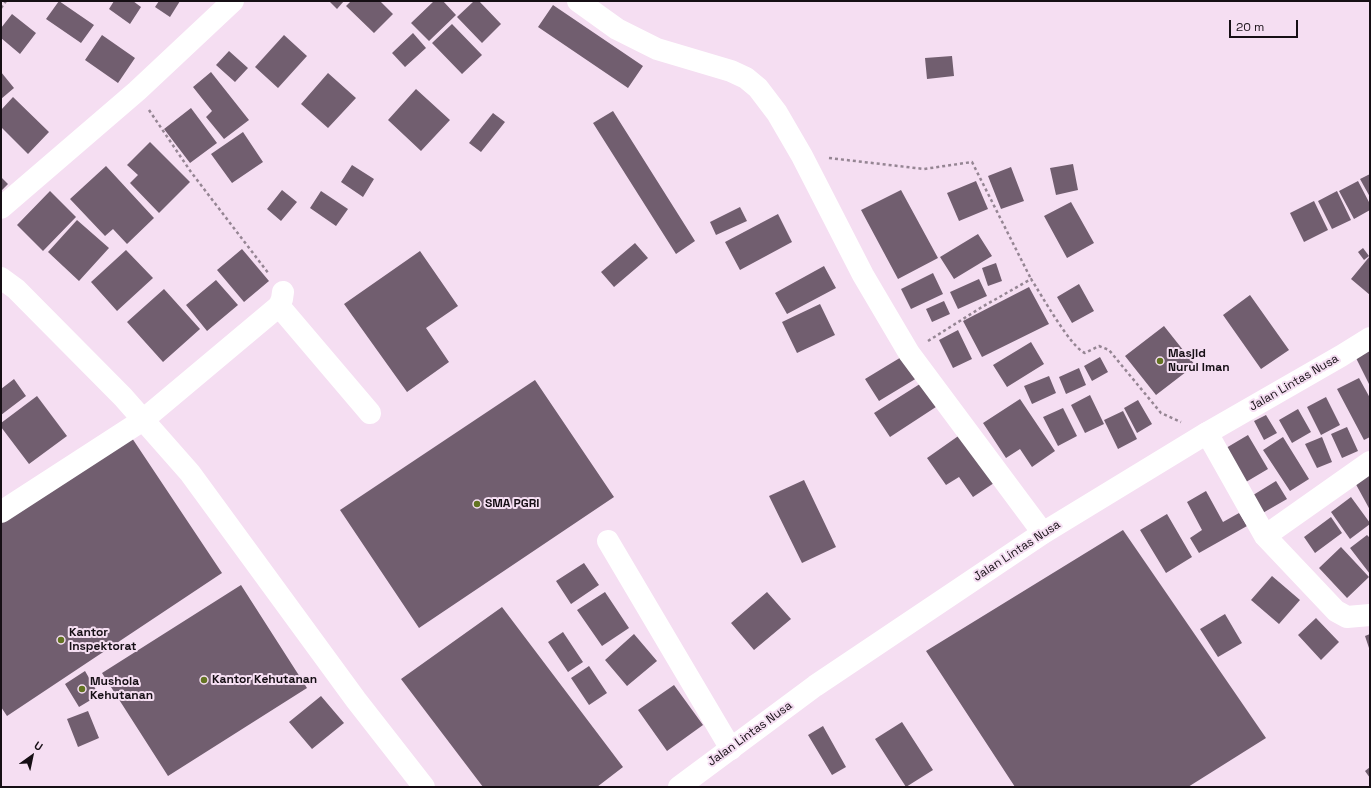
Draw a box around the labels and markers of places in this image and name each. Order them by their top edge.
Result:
place label: Masjid Nurul Iman [1168,347,1230,375]
marker: Masjid Nurul Iman [1155,356,1165,366]
place label: SMA PGRI [485,497,539,511]
marker: SMA PGRI [472,499,482,509]
place label: Kantor Inspektorat [69,626,136,654]
marker: Kantor Inspektorat [56,635,66,645]
place label: Kantor Kehutanan [212,673,317,687]
place label: Mushola Kehutanan [90,675,153,703]
marker: Kantor Kehutanan [199,675,209,685]
marker: Mushola Kehutanan [77,684,87,694]

